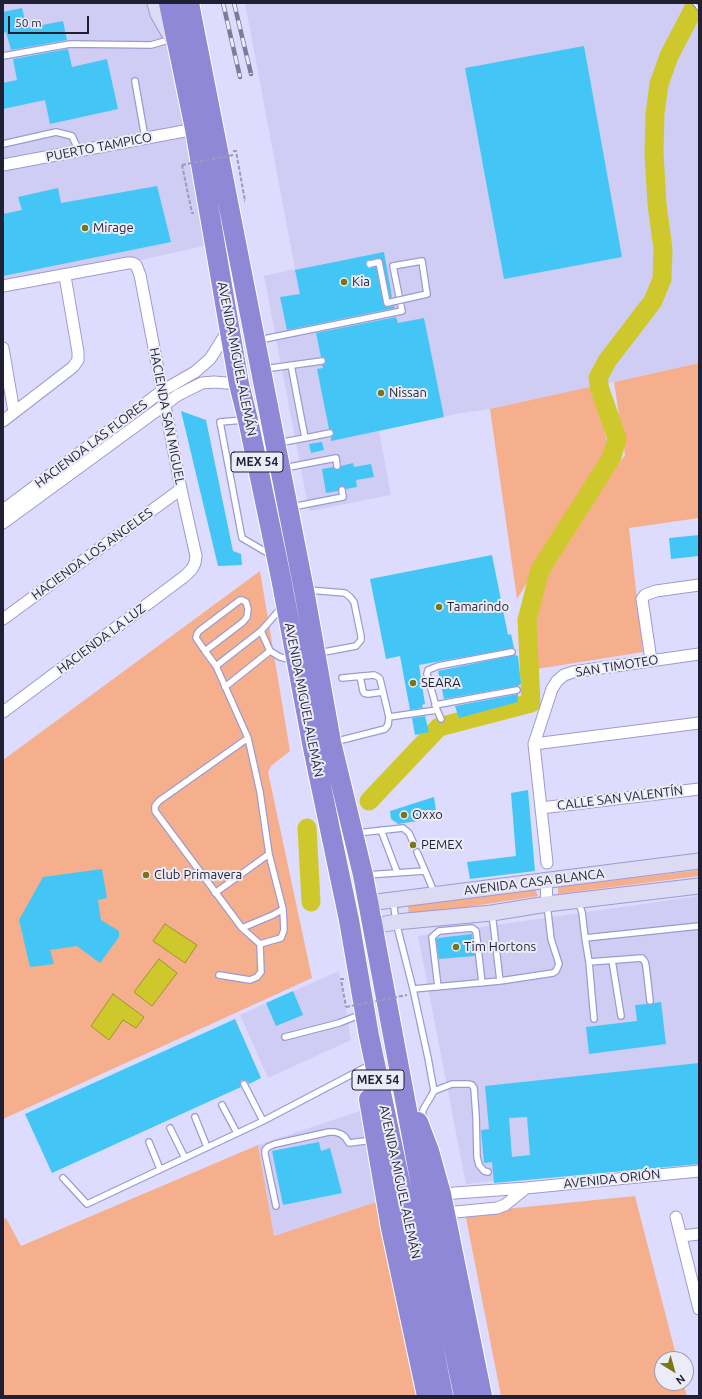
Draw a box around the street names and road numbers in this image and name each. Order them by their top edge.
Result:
street label: PUERTO TAMPICO [45,129,153,165]
street label: AVENIDA MIGUEL ALEMÁN [214,281,260,437]
street label: HACIENDA SAN MIGUEL [146,346,188,486]
street label: HACIENDA LAS FLORES [32,397,150,491]
road number: MEX 54 [231,452,283,472]
street label: HACIENDA LOS ANGELES [28,505,156,603]
street label: HACIENDA LA LUZ [54,601,148,677]
street label: AVENIDA MIGUEL ALEMÁN [281,622,327,778]
street label: SAN TIMOTEO [574,652,660,680]
street label: CALLE SAN VALENTÍN [556,783,684,813]
street label: AVENIDA CASA BLANCA [463,866,605,898]
road number: MEX 54 [352,1070,404,1090]
street label: AVENIDA MIGUEL ALEMÁN [376,1104,424,1260]
street label: AVENIDA ORIÓN [563,1166,661,1192]

